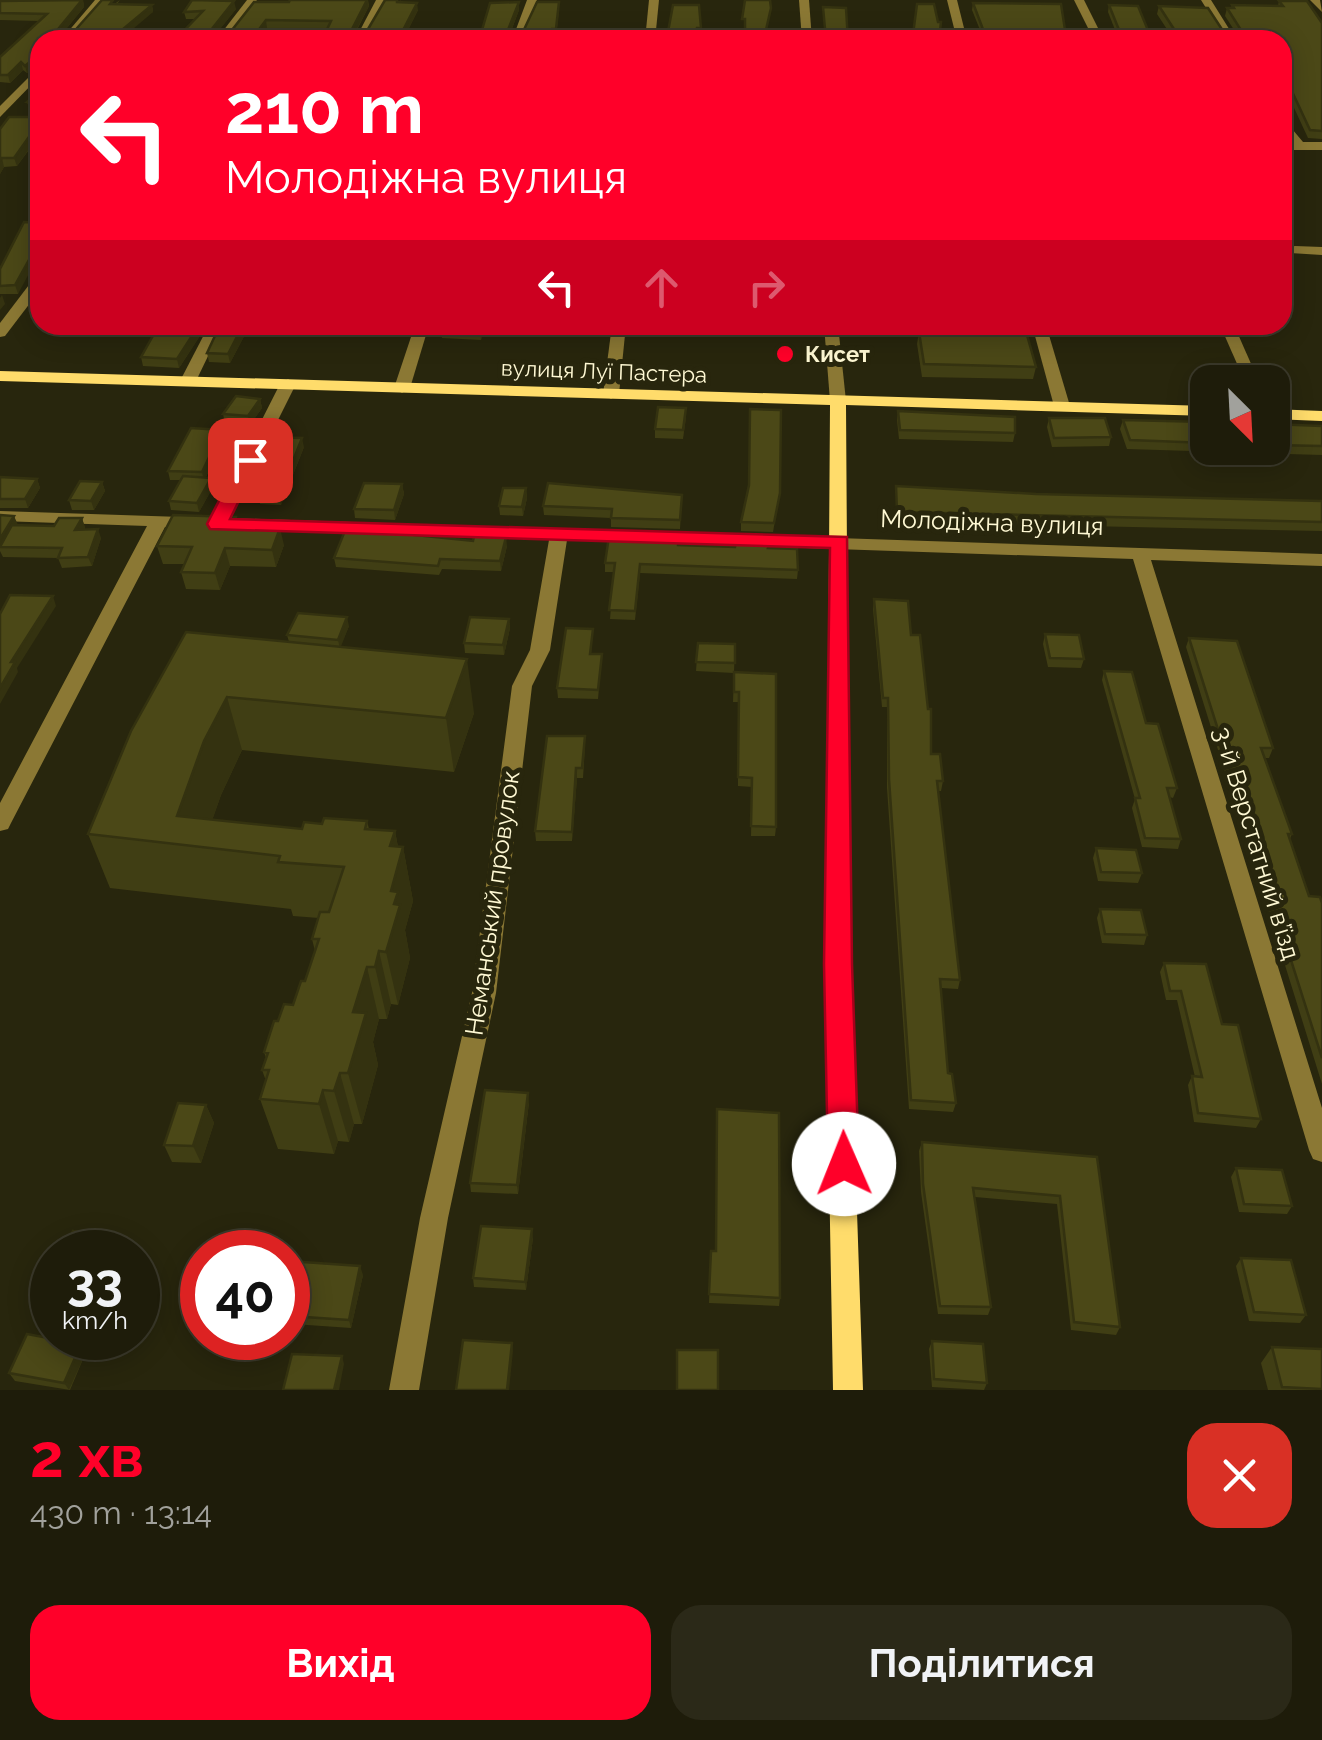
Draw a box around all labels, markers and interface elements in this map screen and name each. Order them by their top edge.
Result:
text: 210 m [225,67,424,149]
icon: left [60,70,190,200]
text: Молодіжна вулиця [225,151,627,204]
icon: left [529,260,584,315]
icon: ahead [634,260,689,315]
icon: right [739,260,794,315]
place label: Кисет [805,341,870,367]
marker: Кисет [774,343,796,365]
street label: вулиця Луї Пастера [501,354,707,388]
north arrow [1190,365,1290,465]
map controls [1190,365,1290,465]
pin [208,418,293,503]
icon: arrive [223,433,278,488]
street label: Молодіжна вулиця [880,503,1104,541]
street label: 3-й Верстатний в’їзд [1207,723,1307,963]
street label: Неманський провулок [459,769,525,1037]
position arrow [792,1112,896,1216]
speed limit sign: 40 [180,1230,310,1360]
text: 33 [67,1253,123,1312]
text: km/h [62,1305,128,1335]
text: 2 хв [30,1421,144,1491]
button: close [1187,1423,1292,1528]
text: 430 m · 13:14 [30,1494,212,1531]
button: Вихід [30,1605,651,1720]
button: Поділитися [671,1605,1292,1720]

